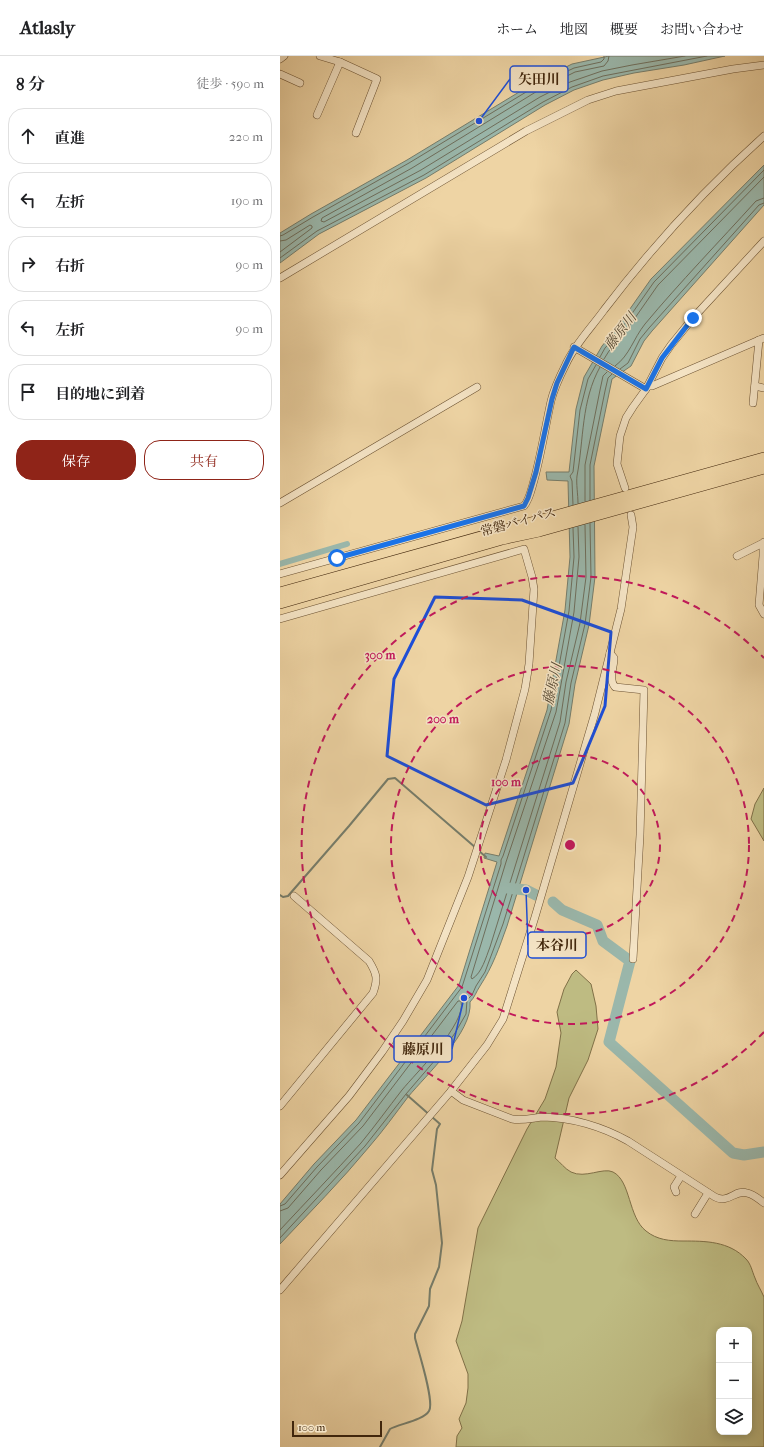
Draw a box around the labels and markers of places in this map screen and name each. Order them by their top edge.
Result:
callout: 矢田川 [510,66,568,92]
centre of rings [563,838,577,852]
callout: 本谷川 [528,932,586,958]
callout: 藤原川 [394,1036,452,1062]

